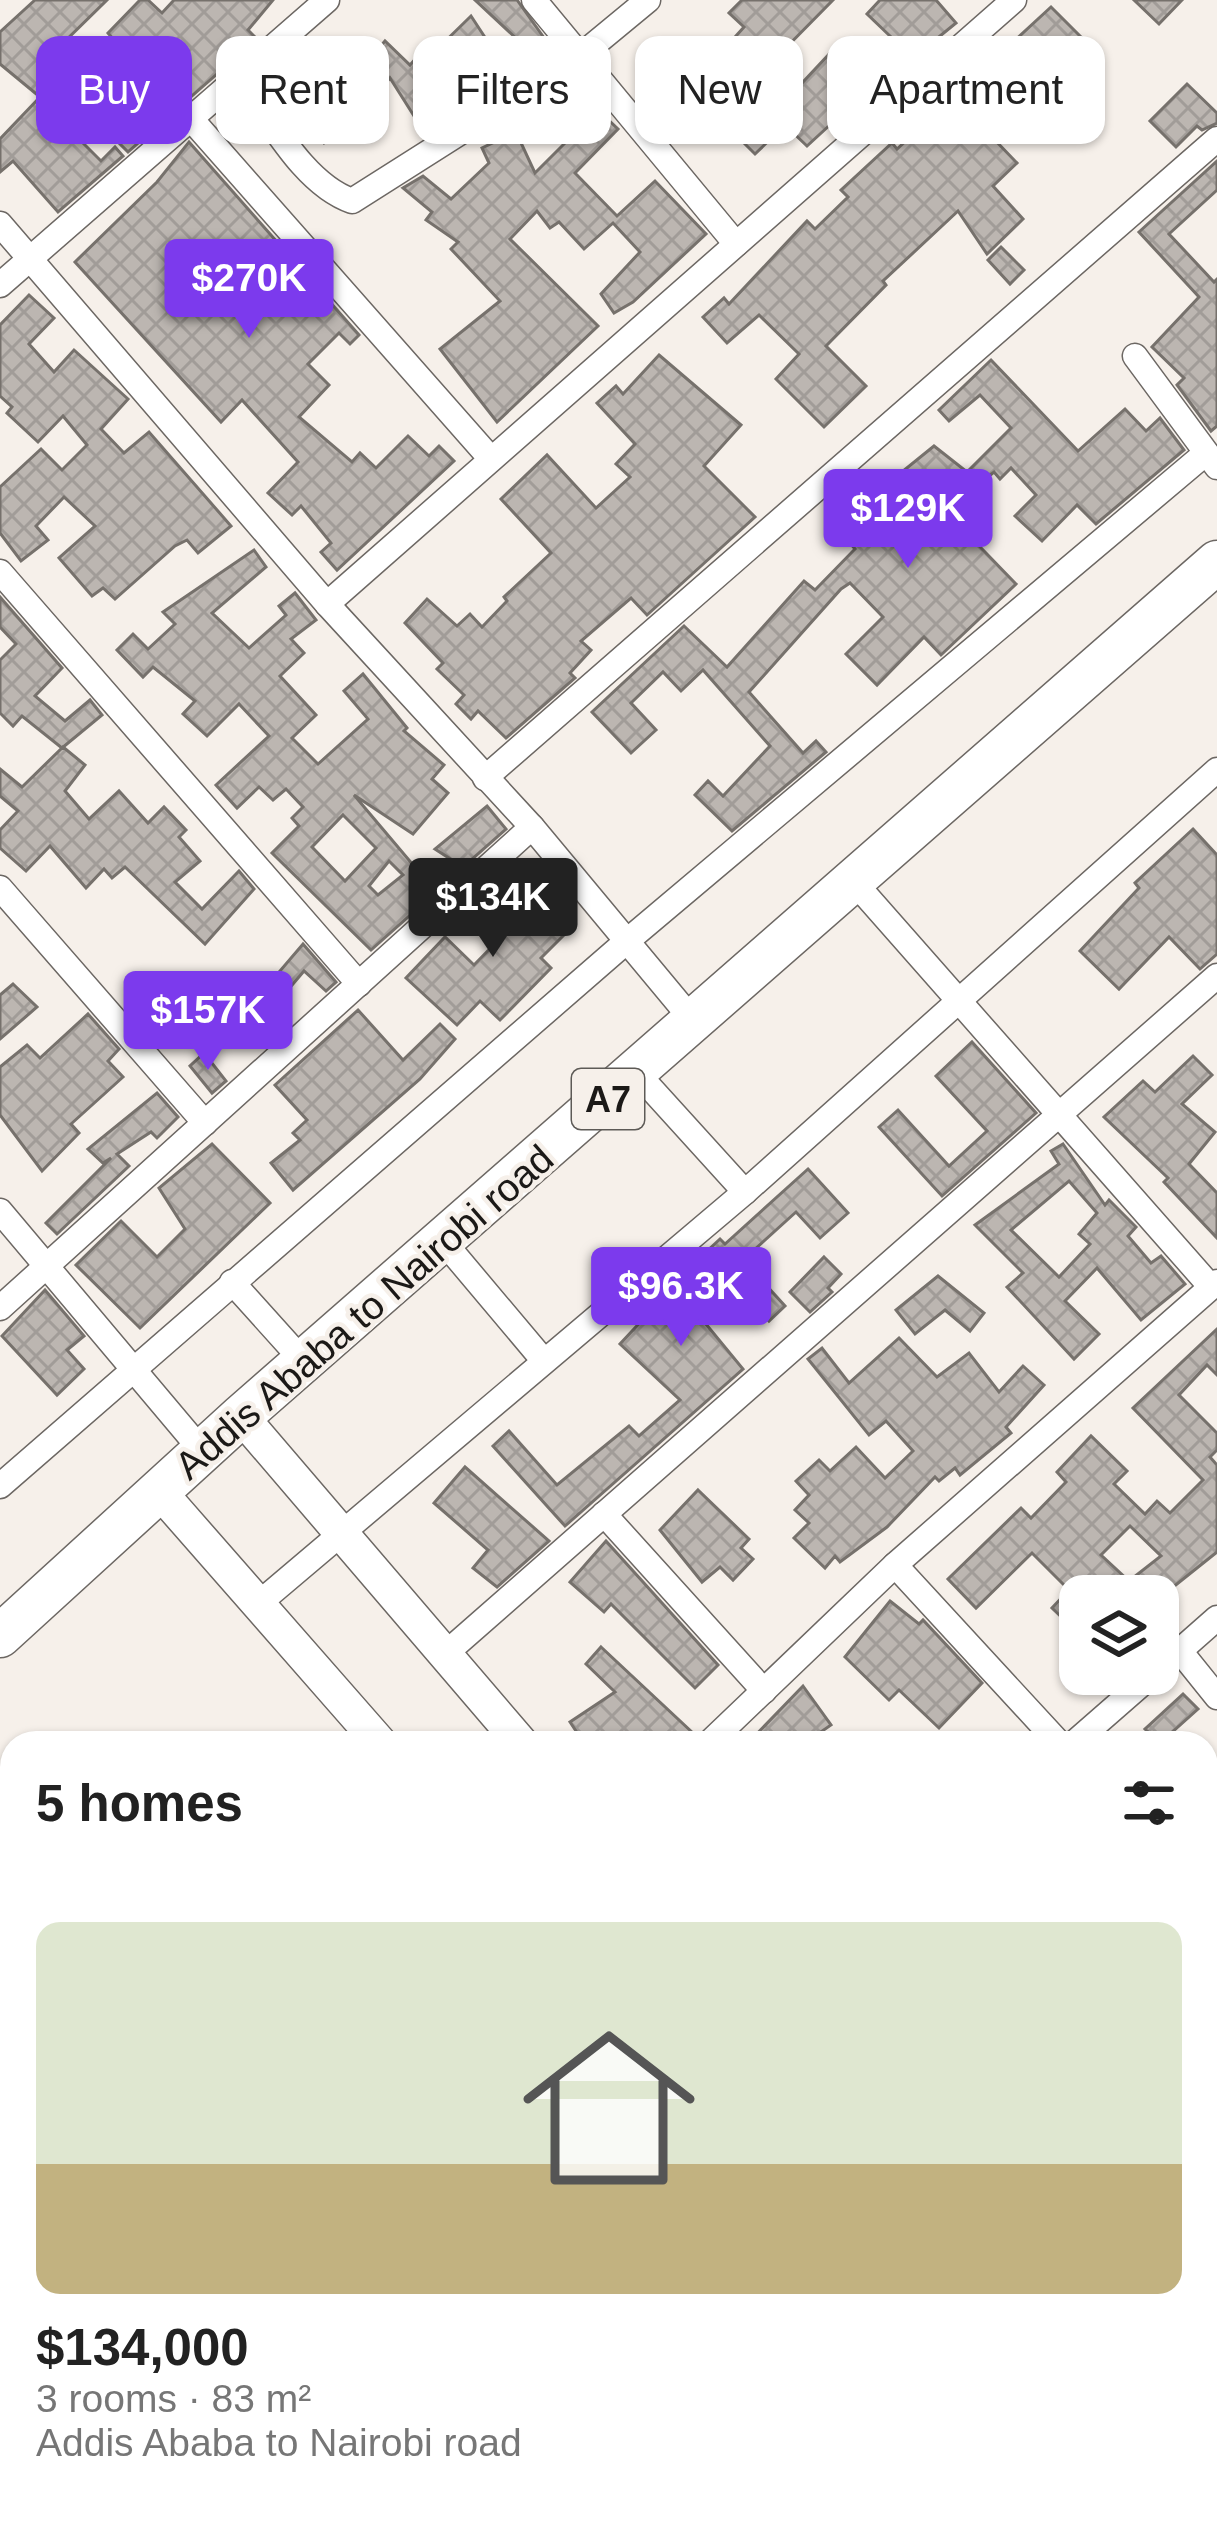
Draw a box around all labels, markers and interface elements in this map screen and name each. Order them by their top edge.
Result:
chip: Buy [36,36,192,144]
chip: Rent [216,36,389,144]
chip: Filters [413,36,611,144]
chip: New [635,36,803,144]
chip: Apartment [827,36,1105,144]
pin: $270K [165,239,333,341]
text: $270K [192,256,306,299]
pin: $129K [824,469,992,571]
text: $129K [851,486,965,529]
pin: $134K [409,858,577,960]
text: $134K [436,875,550,918]
pin: $157K [124,971,292,1073]
text: $157K [151,988,265,1031]
road number: A7 [572,1069,644,1129]
street label: Addis Ababa to Nairobi road [167,1136,561,1488]
pin: $96.3K [583,1247,779,1349]
text: $96.3K [618,1264,744,1307]
map controls [1059,1575,1179,1695]
button: layers [1059,1575,1179,1695]
icon: filters [1116,1770,1182,1836]
text: 5 homes [36,1775,243,1832]
icon: home [501,2000,717,2216]
text: $134,000 [36,2319,249,2376]
text: 3 rooms · 83 m² [36,2377,311,2420]
text: Addis Ababa to Nairobi road [36,2421,522,2464]

